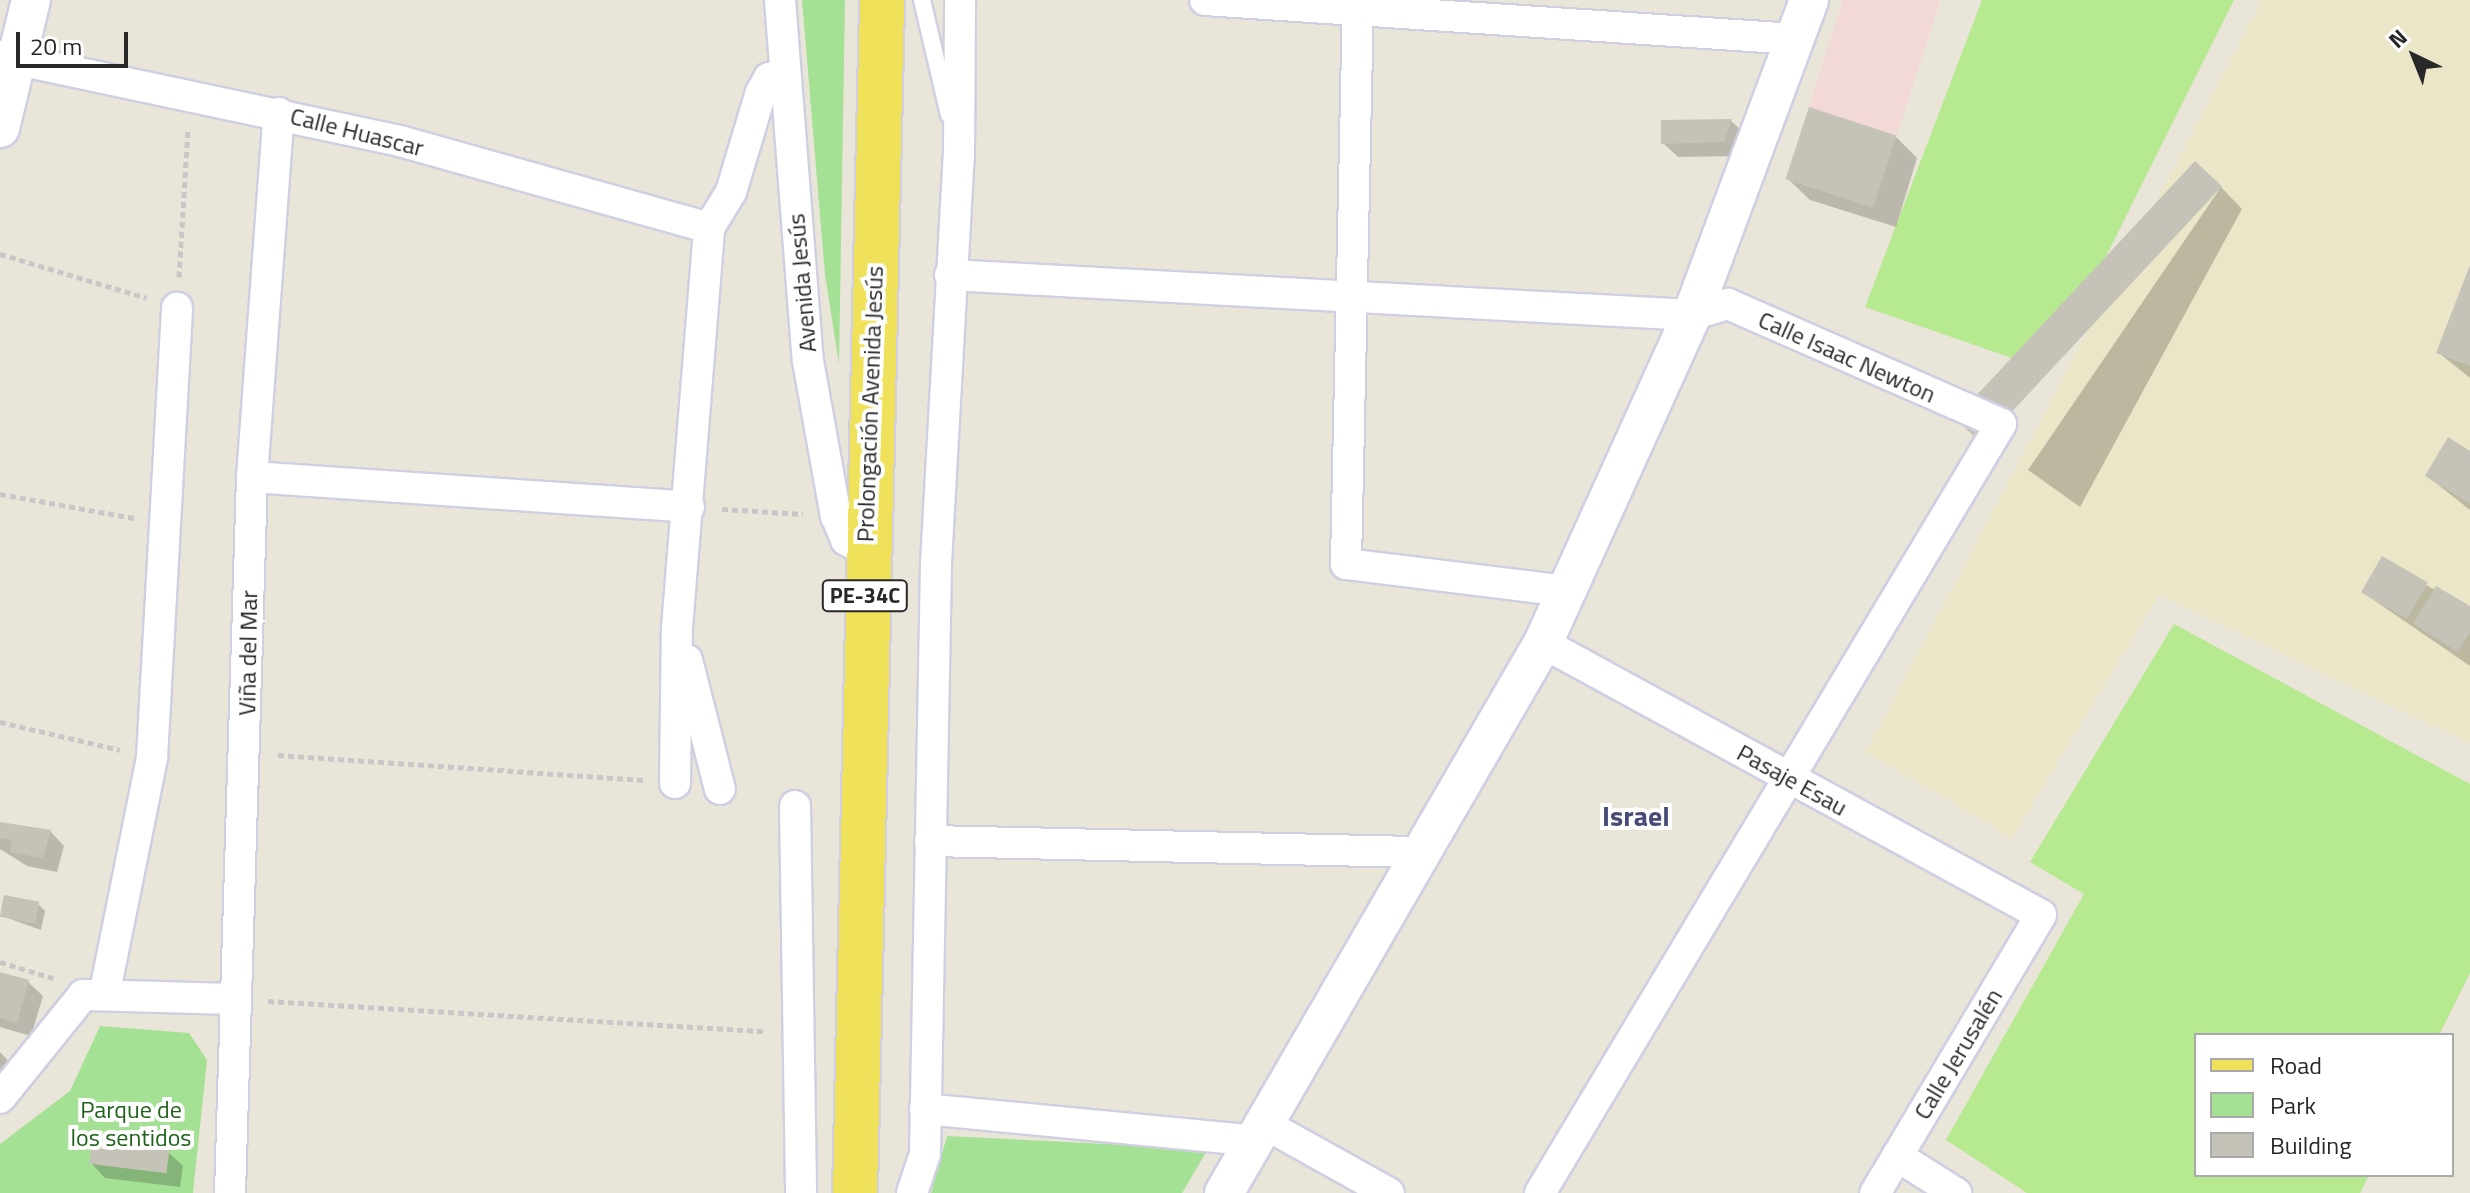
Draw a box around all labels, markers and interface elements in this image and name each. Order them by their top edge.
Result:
scale bar [20,16,132,66]
north arrow [2374,16,2454,96]
text: N [2380,21,2415,56]
text: 20 m [30,28,82,64]
street label: Calle Huascar [287,102,427,162]
street label: Avenida Jesús [782,212,822,354]
street label: Prolongación Avenida Jesús [851,265,889,543]
street label: Calle Isaac Newton [1754,305,1940,409]
road number: PE-34C [821,578,909,614]
street label: Viña del Mar [233,590,263,716]
street label: Pasaje Esau [1732,738,1852,822]
district label: Israel [1602,799,1670,833]
street label: Calle Jerusalén [1908,983,2008,1125]
legend [2194,1033,2454,1177]
text: Road [2270,1047,2322,1083]
text: Park [2270,1087,2316,1123]
park label: Parque de los sentidos [71,1096,191,1152]
text: Building [2270,1127,2352,1163]

